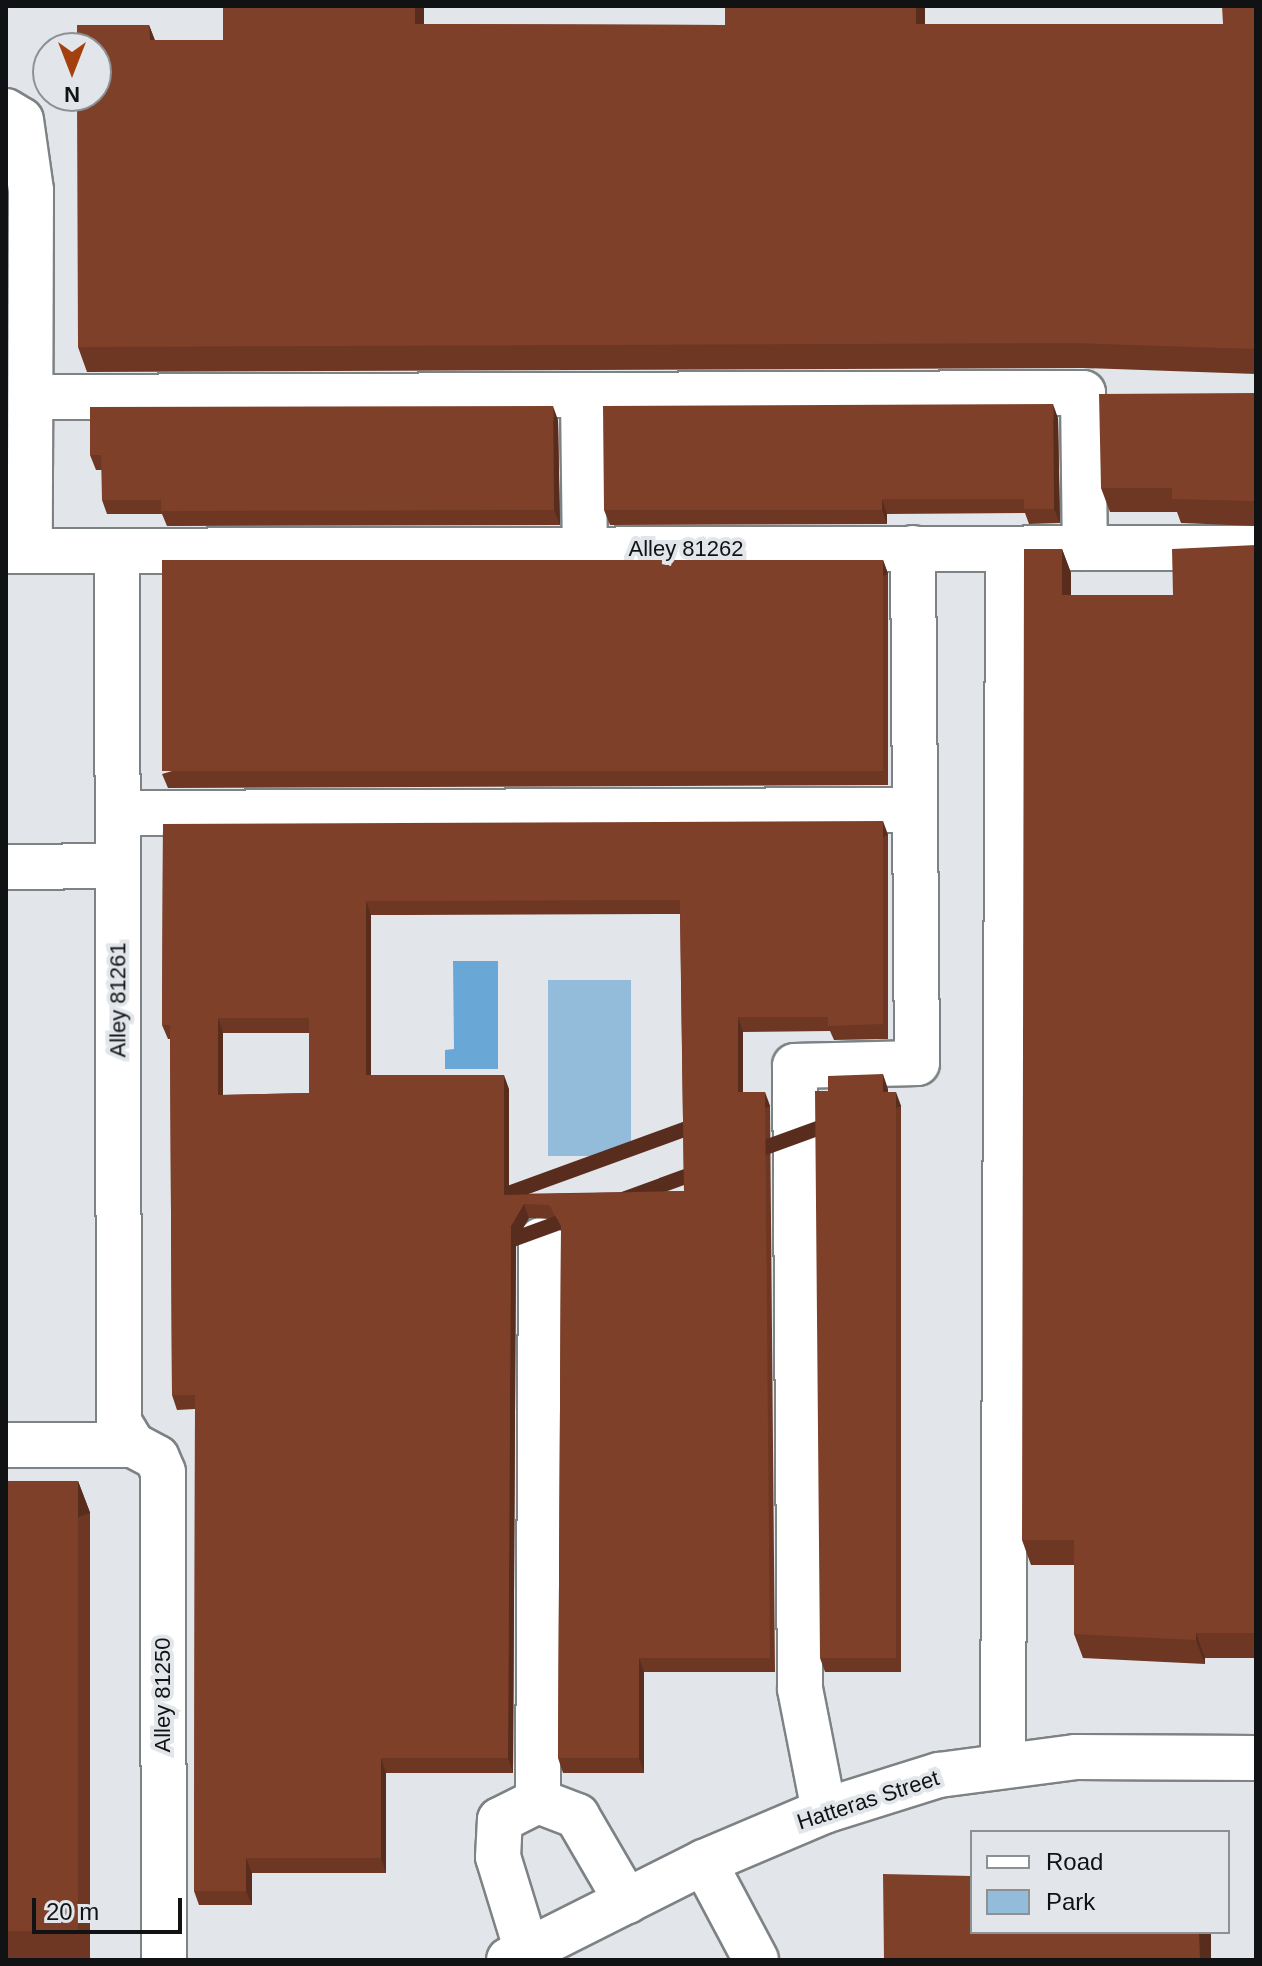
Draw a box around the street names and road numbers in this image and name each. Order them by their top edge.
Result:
street label: Alley 81262 [629,536,743,562]
street label: Alley 81261 [105,943,131,1057]
street label: Alley 81250 [150,1638,176,1752]
street label: Hatteras Street [794,1765,942,1835]

